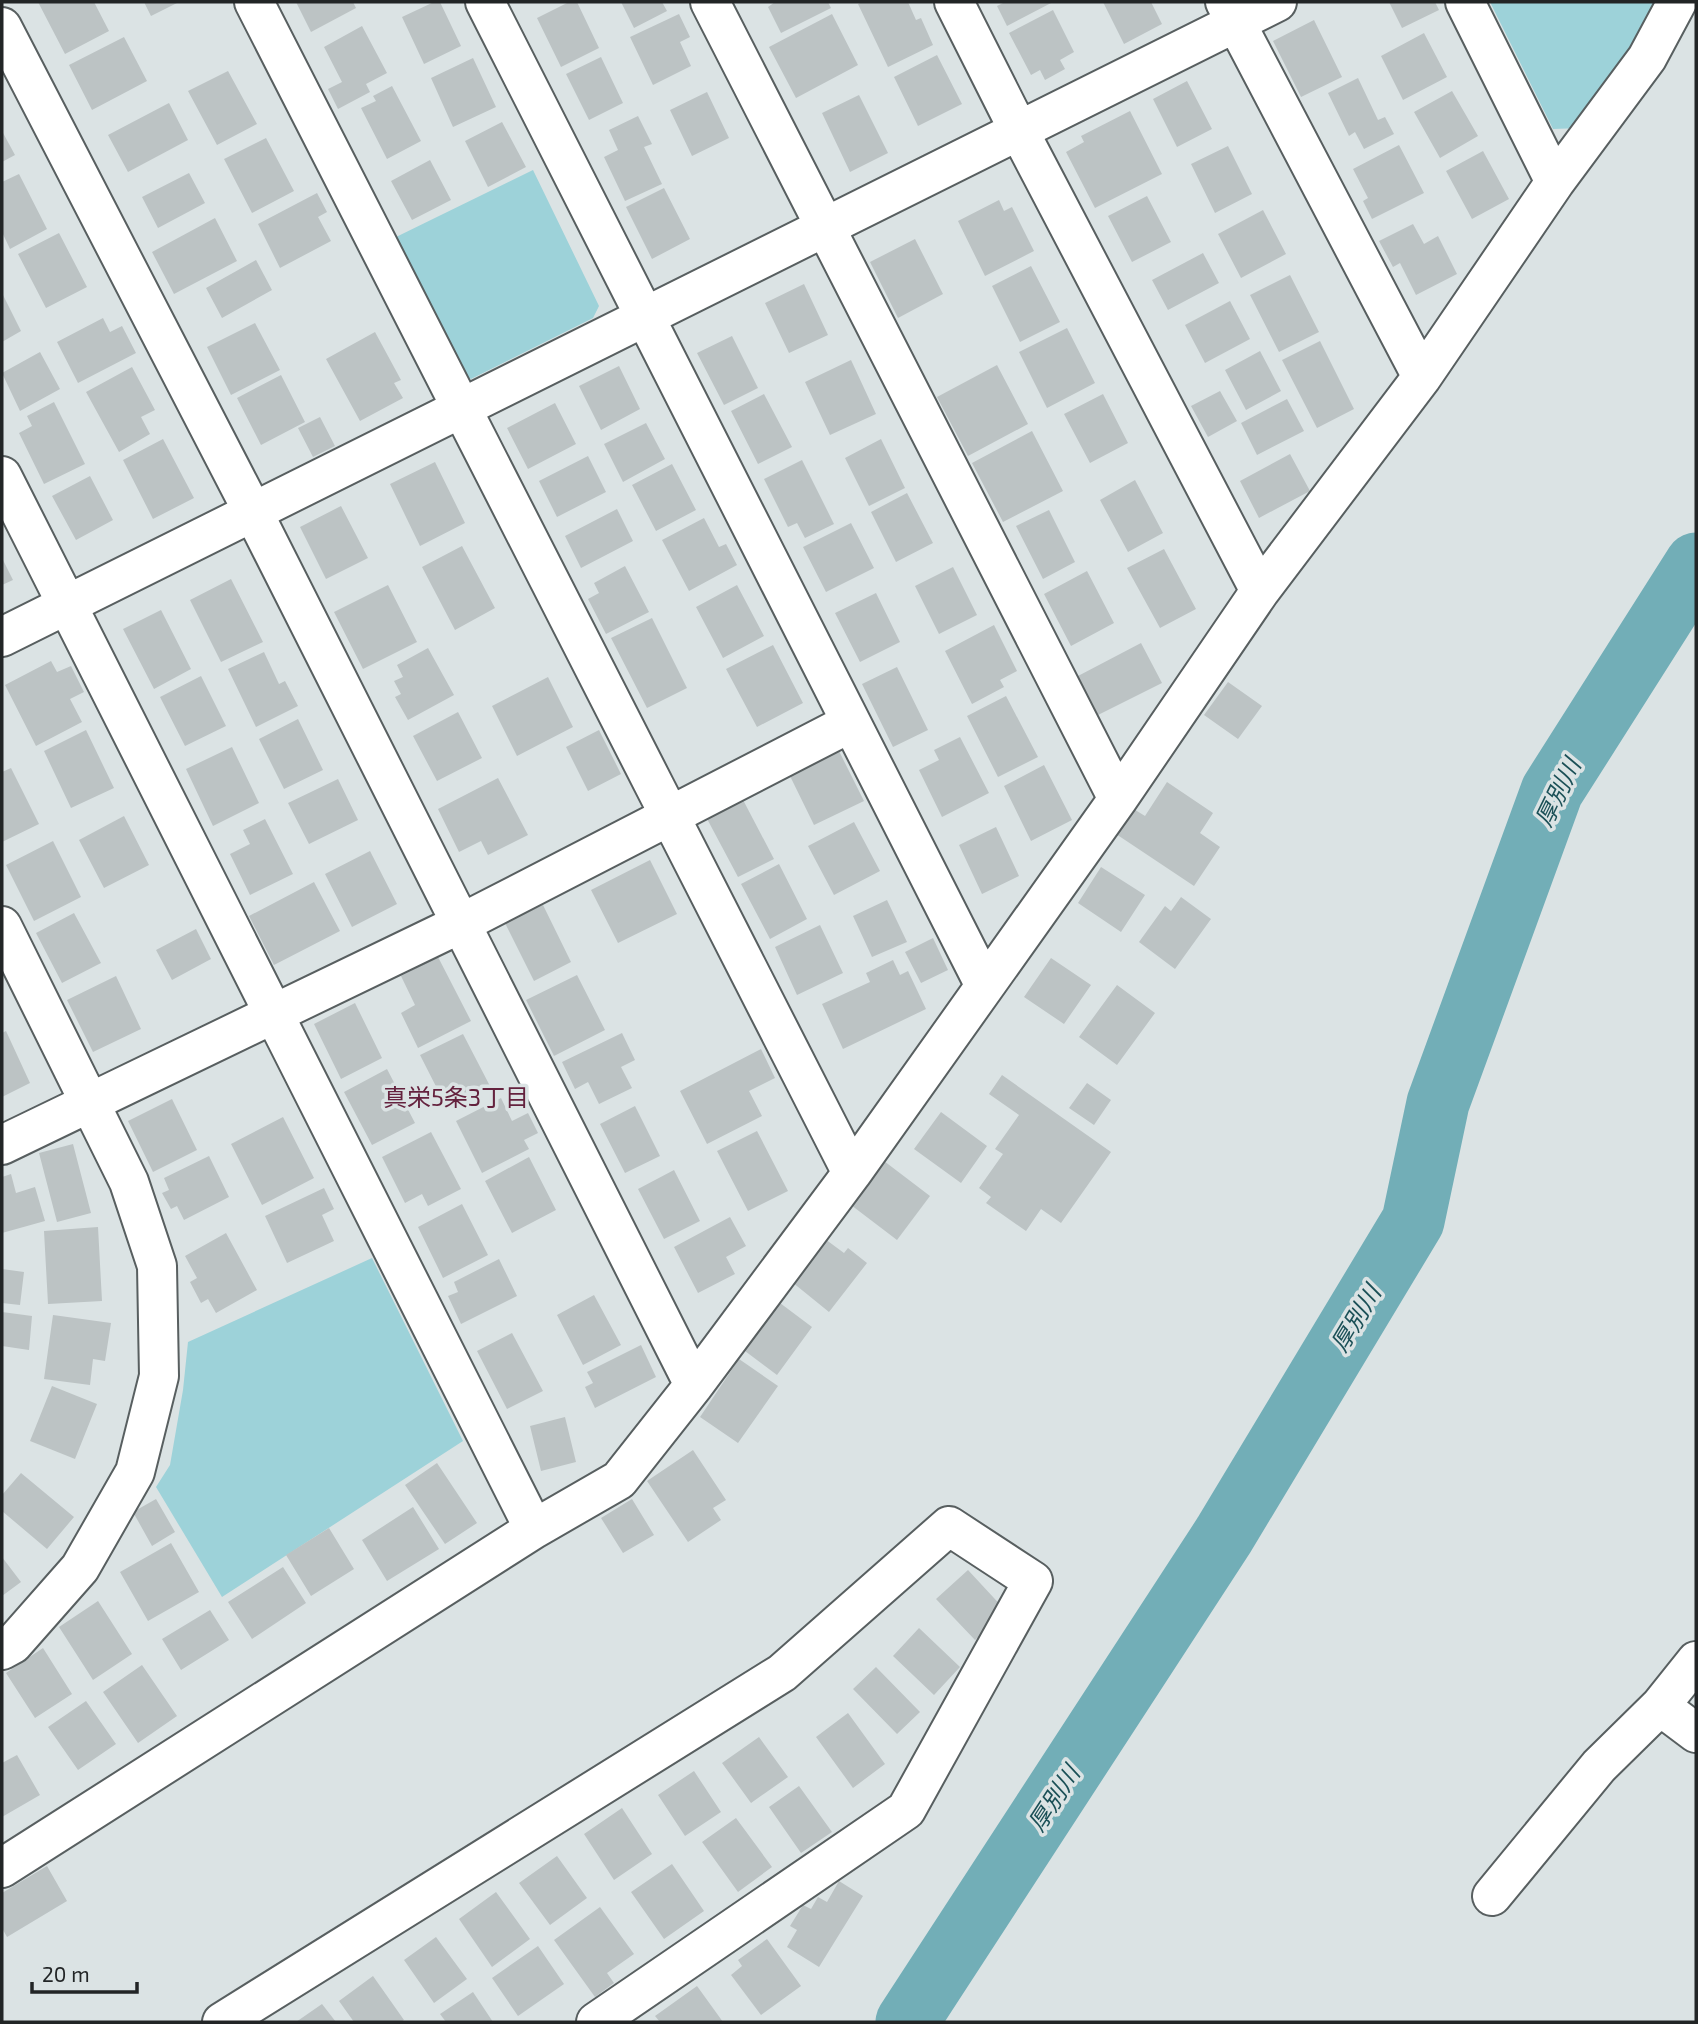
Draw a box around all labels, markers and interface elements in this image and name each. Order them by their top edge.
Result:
water label: 厚別川 [1528,751,1587,831]
district label: 真栄5条3丁目 [383,1082,529,1111]
water label: 厚別川 [1324,1277,1388,1356]
water label: 厚別川 [1021,1757,1086,1836]
scale bar [32,1951,136,1995]
text: 20 m [42,1961,90,1986]

